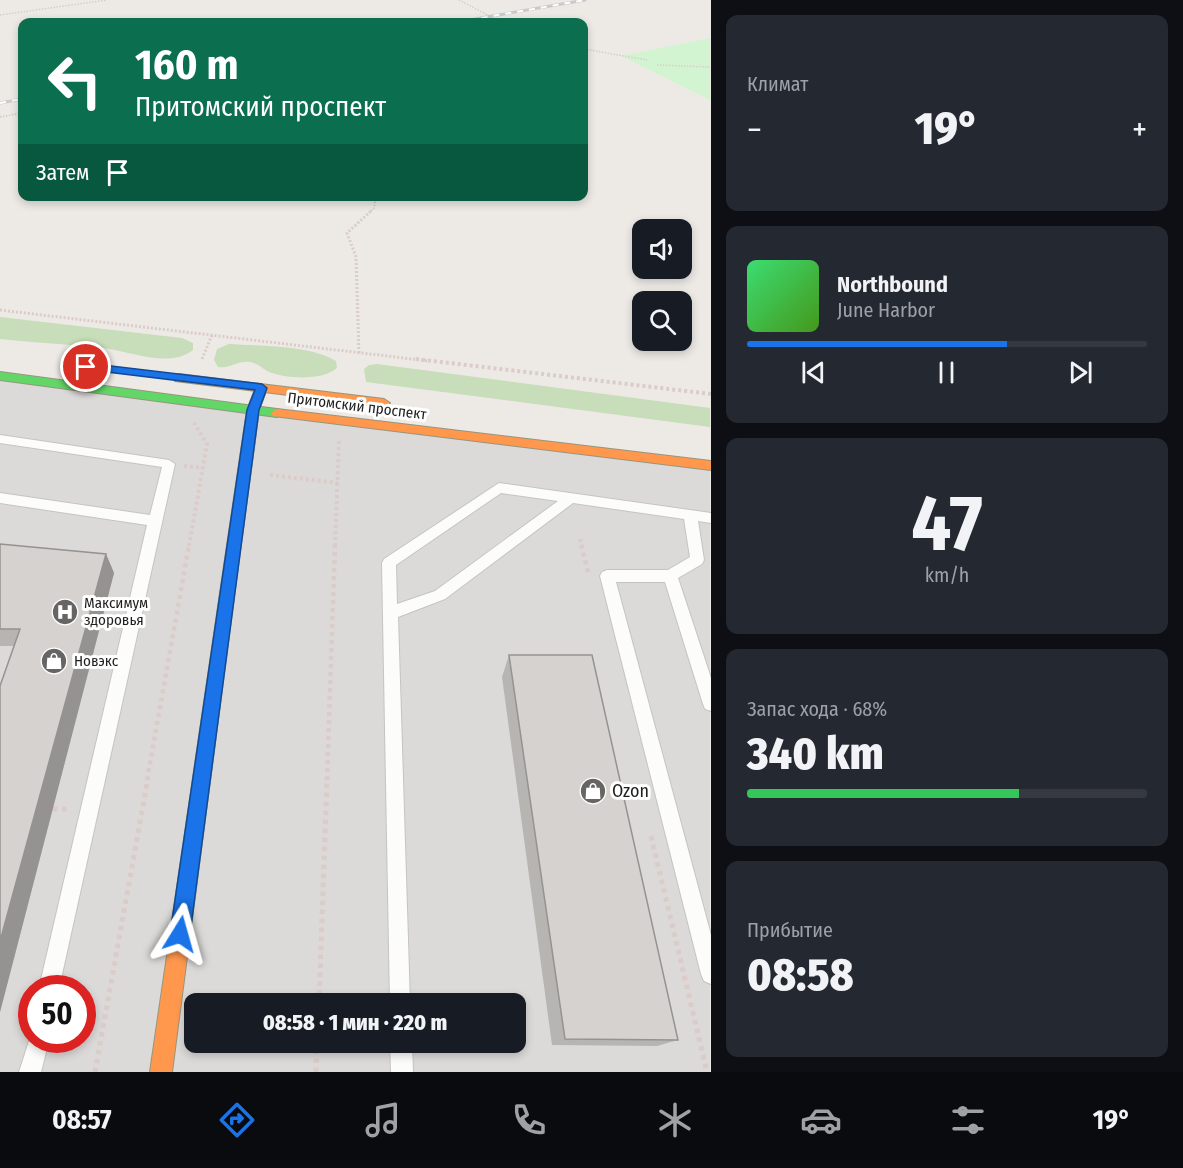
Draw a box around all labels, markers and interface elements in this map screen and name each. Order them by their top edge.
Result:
text: 160 m [135,40,238,90]
icon: left [36,42,114,120]
text: Климат [747,72,808,96]
text: Притомский проспект [135,91,386,123]
text: 19° [915,102,979,156]
text: − [747,110,762,150]
text: + [1132,110,1147,150]
icon: arrive [101,156,134,189]
text: Затем [36,159,89,186]
map controls [632,219,692,351]
button: sound [632,219,692,279]
text: Northbound [837,271,948,298]
button: search [632,291,692,351]
text: June Harbor [837,298,935,322]
pin [60,341,111,392]
icon: arrive [69,350,102,383]
icon: previous [797,356,830,389]
icon: pause [930,356,963,389]
icon: next [1064,356,1097,389]
street label: Притомский проспект [287,389,428,424]
text: 47 [911,477,983,571]
text: km/h [925,563,969,587]
place label: Максимум здоровья [84,594,148,629]
hospital icon: Максимум здоровья [50,597,80,627]
shop icon: Новэкс [39,646,69,676]
place label: Новэкс [74,652,119,670]
text: Запас хода · 68% [747,697,887,721]
text: 340 km [747,727,884,781]
shop icon: Ozon [578,776,608,806]
place label: Ozon [612,780,649,802]
position arrow [148,902,212,966]
text: Прибытие [747,918,833,942]
text: 08:58 [747,948,854,1002]
speed limit sign: 50 [18,975,96,1053]
text: 08:58 · 1 мин · 220 m [263,1009,447,1036]
icon: directions [216,1099,258,1141]
icon: music [362,1099,404,1141]
icon: phone [508,1099,550,1141]
icon: climate [654,1099,696,1141]
icon: car [800,1099,842,1141]
icon: filters [947,1099,989,1141]
text: 08:57 [52,1104,112,1136]
text: 19° [1093,1104,1131,1136]

